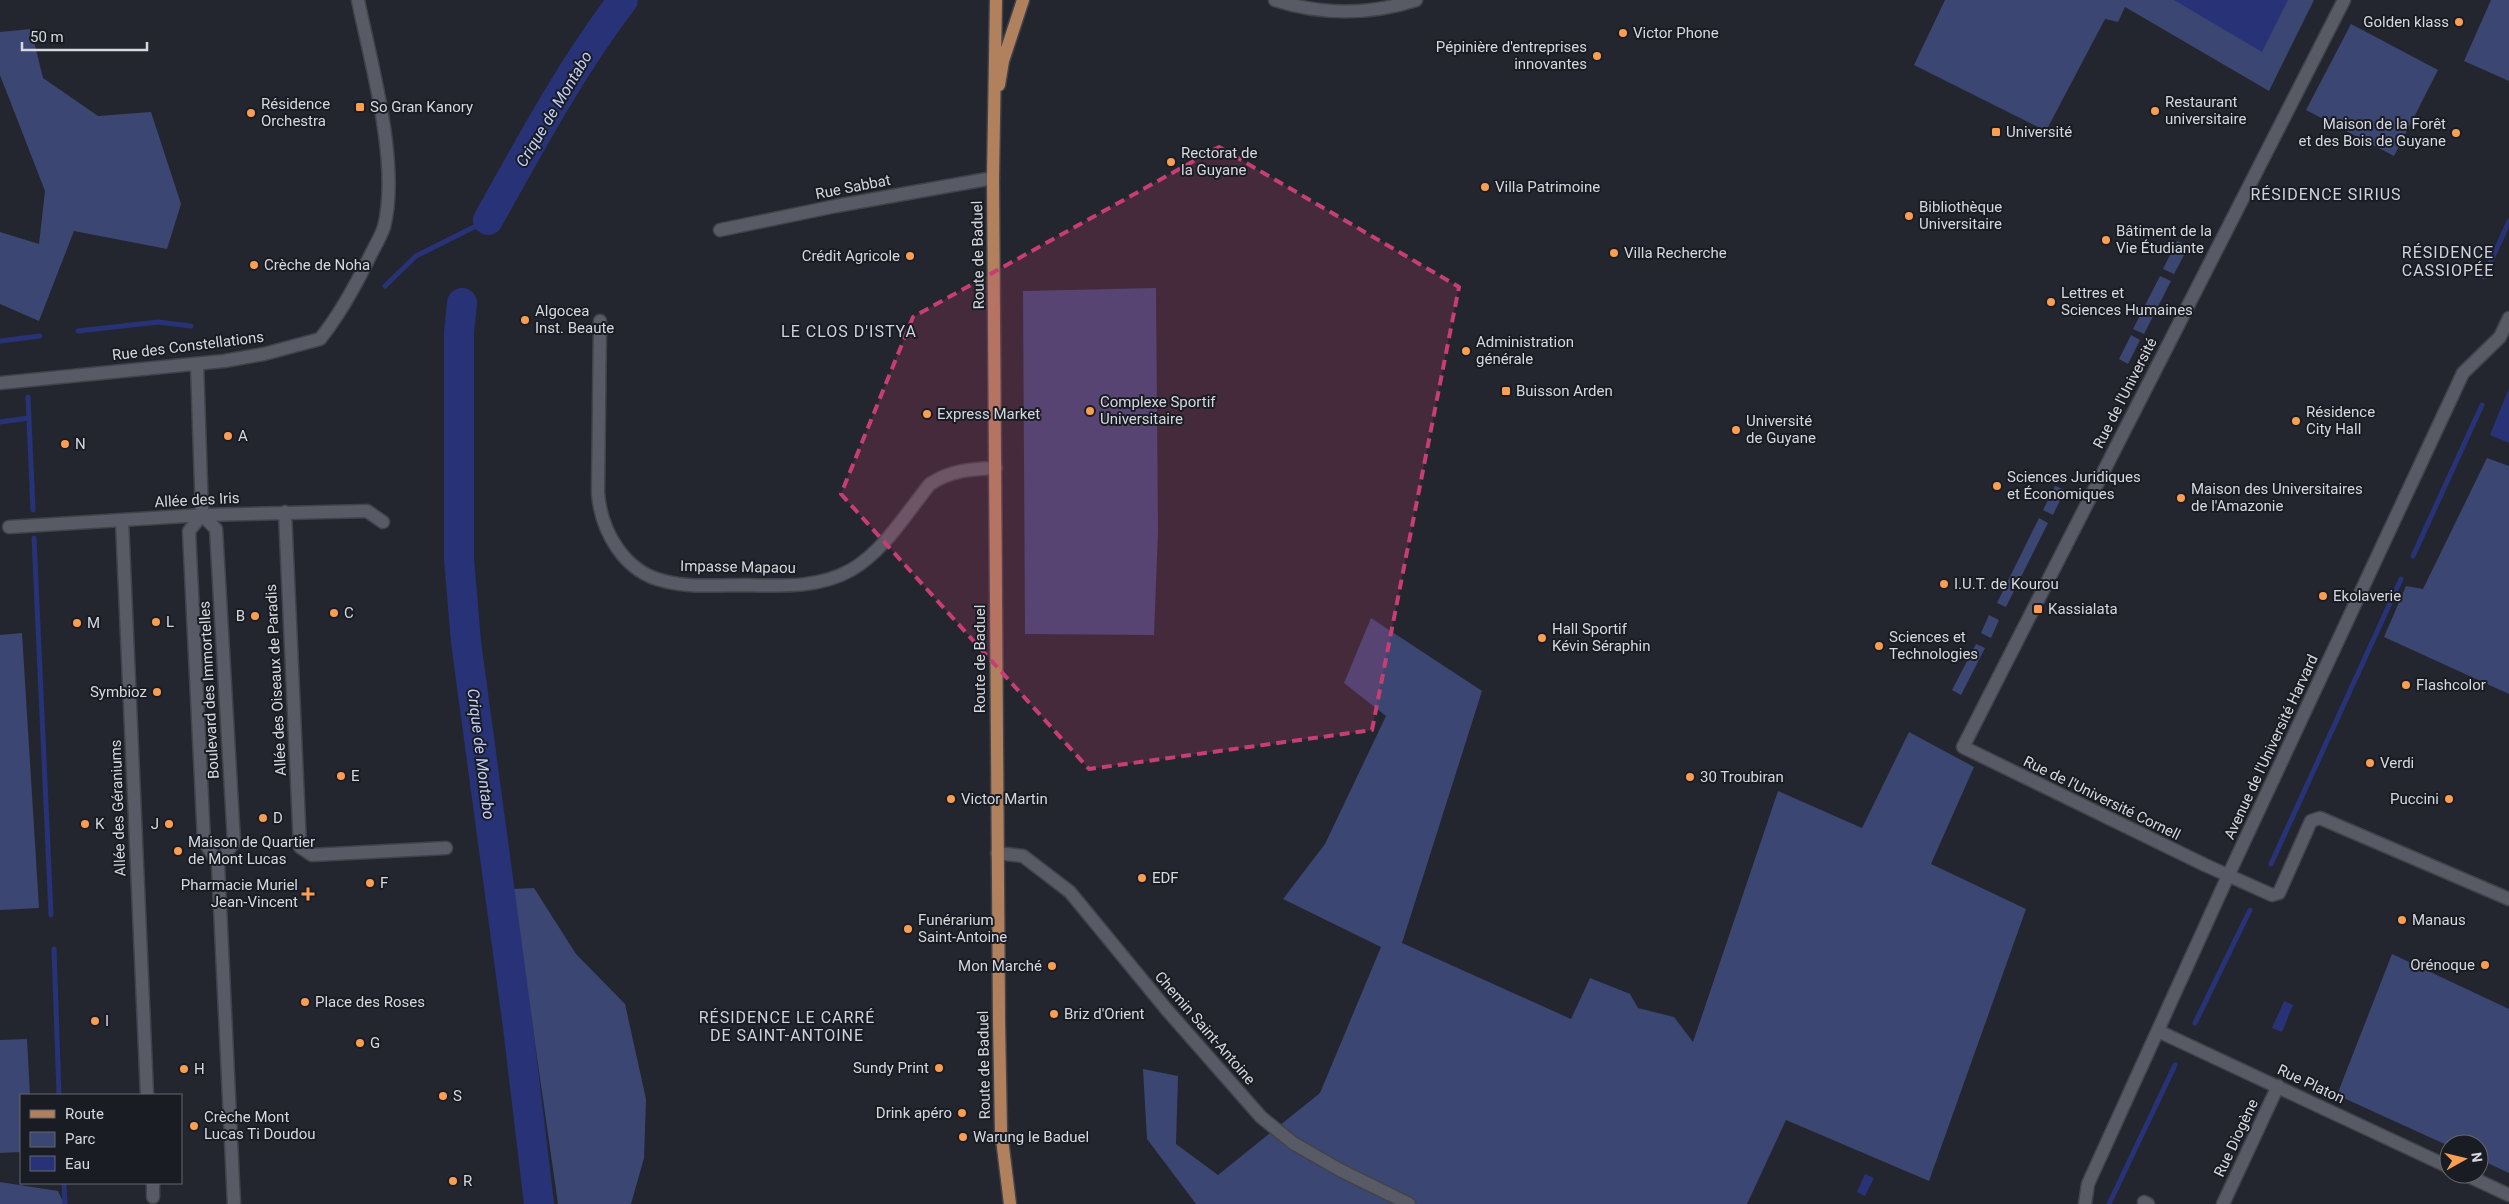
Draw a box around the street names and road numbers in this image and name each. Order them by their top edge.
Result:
street label: Rue Sabbat [814,171,892,203]
street label: Route de Baduel [968,201,988,309]
street label: Rue des Constellations [111,328,265,364]
street label: Rue de l'Université [2089,335,2161,451]
street label: Allée des Iris [154,489,240,511]
street label: Impasse Mapaou [680,557,796,577]
street label: Allée des Oiseaux de Paradis [262,584,290,776]
street label: Boulevard des Immortelles [195,601,223,779]
street label: Route de Baduel [971,605,989,713]
street label: Avenue de l'Université Harvard [2220,652,2322,842]
street label: Allée des Géraniums [107,739,129,877]
street label: Rue de l'Université Cornell [2021,752,2183,844]
street label: Chemin Saint-Antoine [1151,968,1259,1088]
street label: Route de Baduel [974,1011,994,1119]
street label: Rue Platon [2275,1061,2347,1107]
street label: Rue Diogène [2210,1096,2262,1180]

